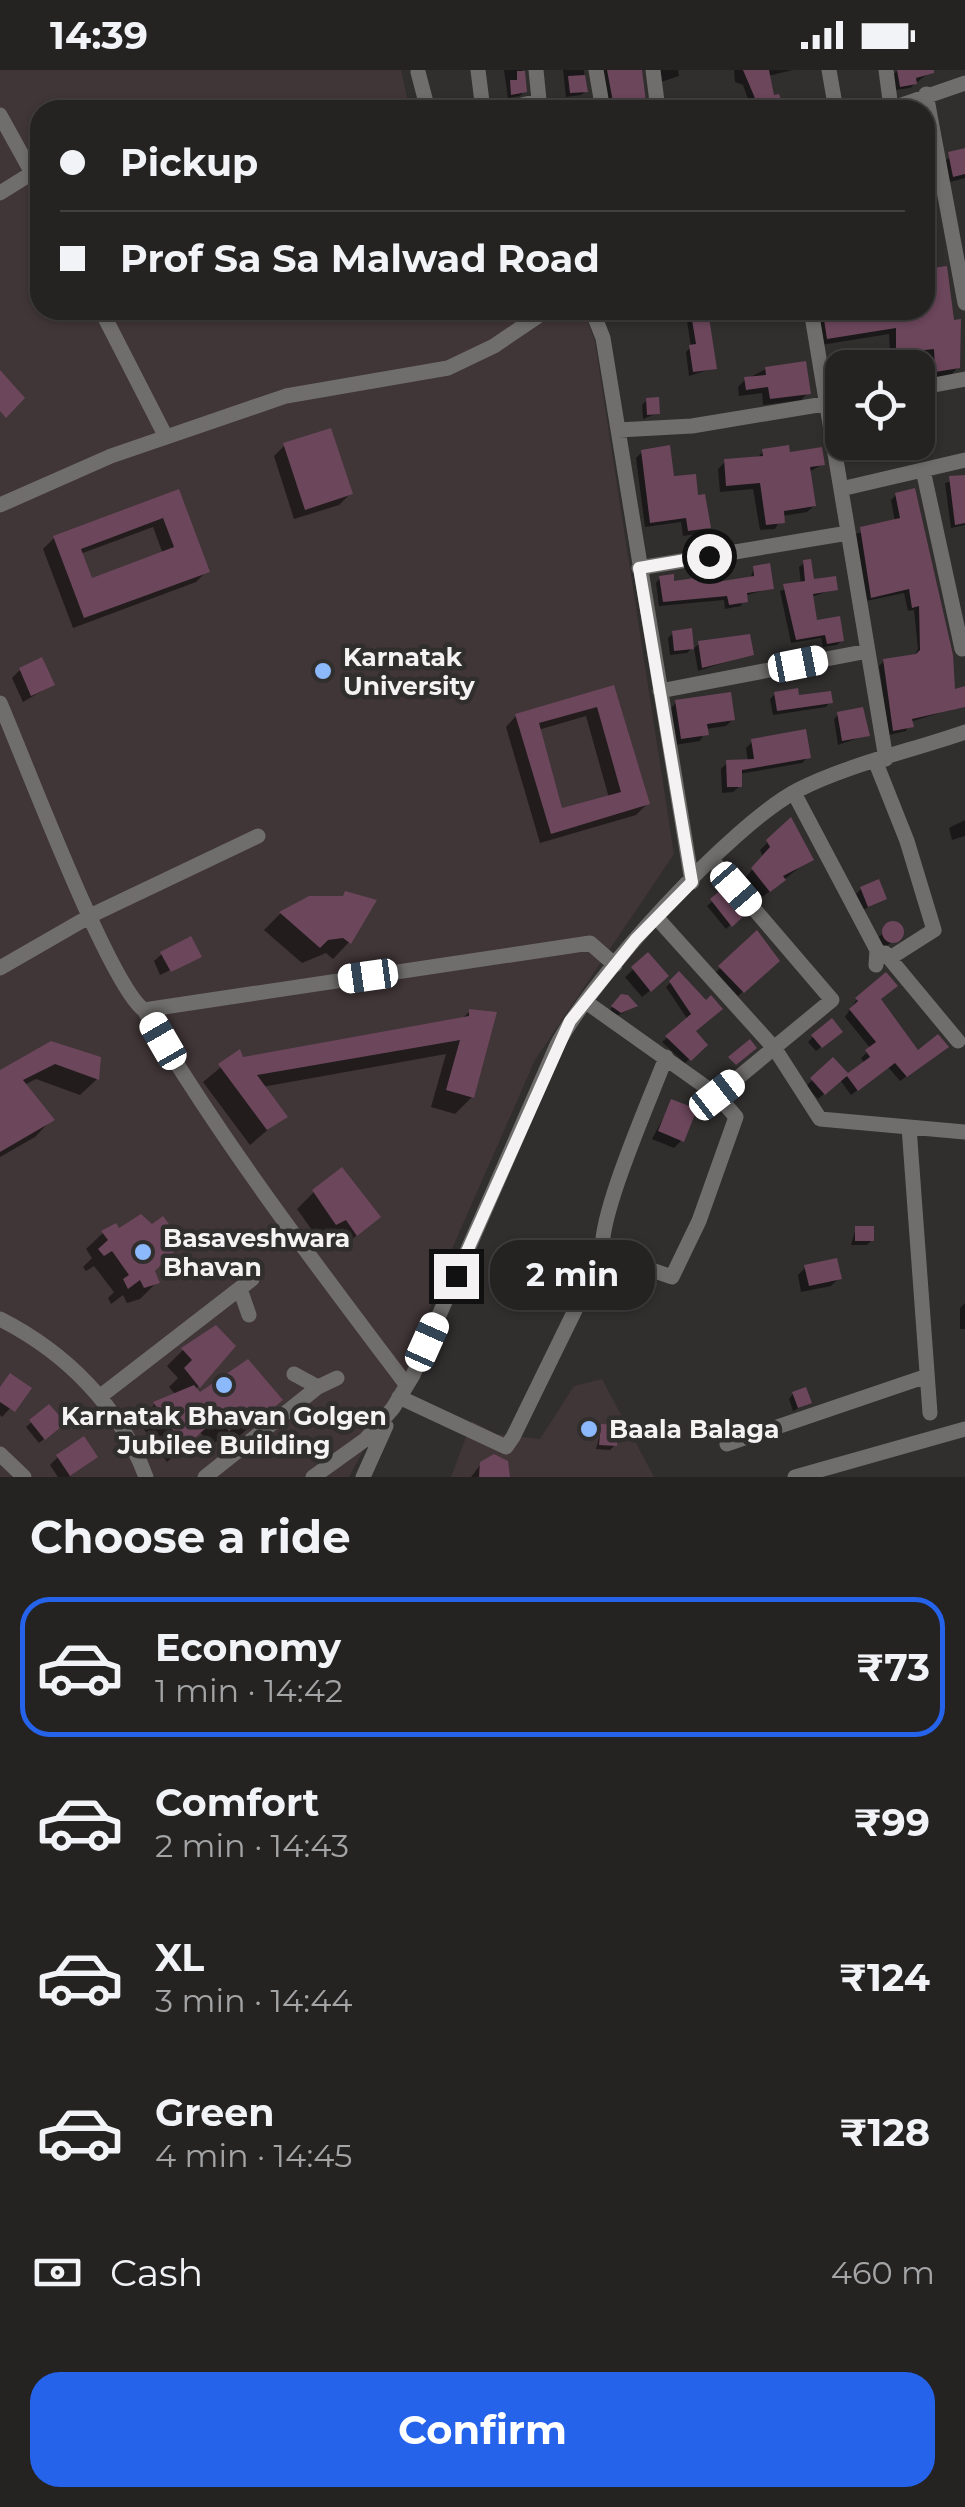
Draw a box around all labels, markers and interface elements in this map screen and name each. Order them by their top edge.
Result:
text: 14:39 [50,12,148,59]
text: Pickup [120,139,258,186]
text: Prof Sa Sa Malwad Road [120,235,600,282]
map controls [825,350,935,460]
button: locate [825,350,935,460]
route start [687,534,732,579]
place label: Karnatak University [343,642,476,701]
car [766,644,830,684]
marker: Karnatak University [312,660,334,682]
car [705,857,767,921]
car [336,957,400,995]
car [135,1008,191,1074]
car [684,1065,750,1125]
place label: Basaveshwara Bhavan [163,1223,350,1282]
marker: Basaveshwara Bhavan [132,1241,154,1263]
callout: 2 min [491,1241,656,1311]
route end [434,1254,479,1299]
text: 2 min [526,1255,619,1294]
car [401,1308,453,1376]
marker: Karnatak Bhavan Golgen Jubilee Building [213,1374,235,1396]
place label: Karnatak Bhavan Golgen Jubilee Building [61,1401,387,1460]
place label: Baala Balaga [609,1414,780,1444]
marker: Baala Balaga [578,1418,600,1440]
text: Choose a ride [30,1509,351,1564]
icon: car [35,1622,125,1712]
text: Economy [155,1624,341,1671]
text: ₹73 [857,1644,930,1691]
text: 1 min · 14:42 [155,1671,343,1710]
icon: car [35,1777,125,1867]
text: Comfort [155,1779,319,1826]
text: ₹99 [854,1799,930,1846]
text: 2 min · 14:43 [155,1826,349,1865]
icon: car [35,1932,125,2022]
text: XL [155,1934,204,1981]
text: ₹124 [839,1954,930,2001]
text: 3 min · 14:44 [155,1981,352,2020]
icon: car [35,2087,125,2177]
text: Green [155,2089,275,2136]
text: ₹128 [840,2109,930,2156]
text: 4 min · 14:45 [155,2136,352,2175]
icon: cash [30,2245,85,2300]
text: Cash [110,2249,203,2296]
text: 460 m [831,2253,935,2292]
button: Confirm [30,2372,935,2487]

